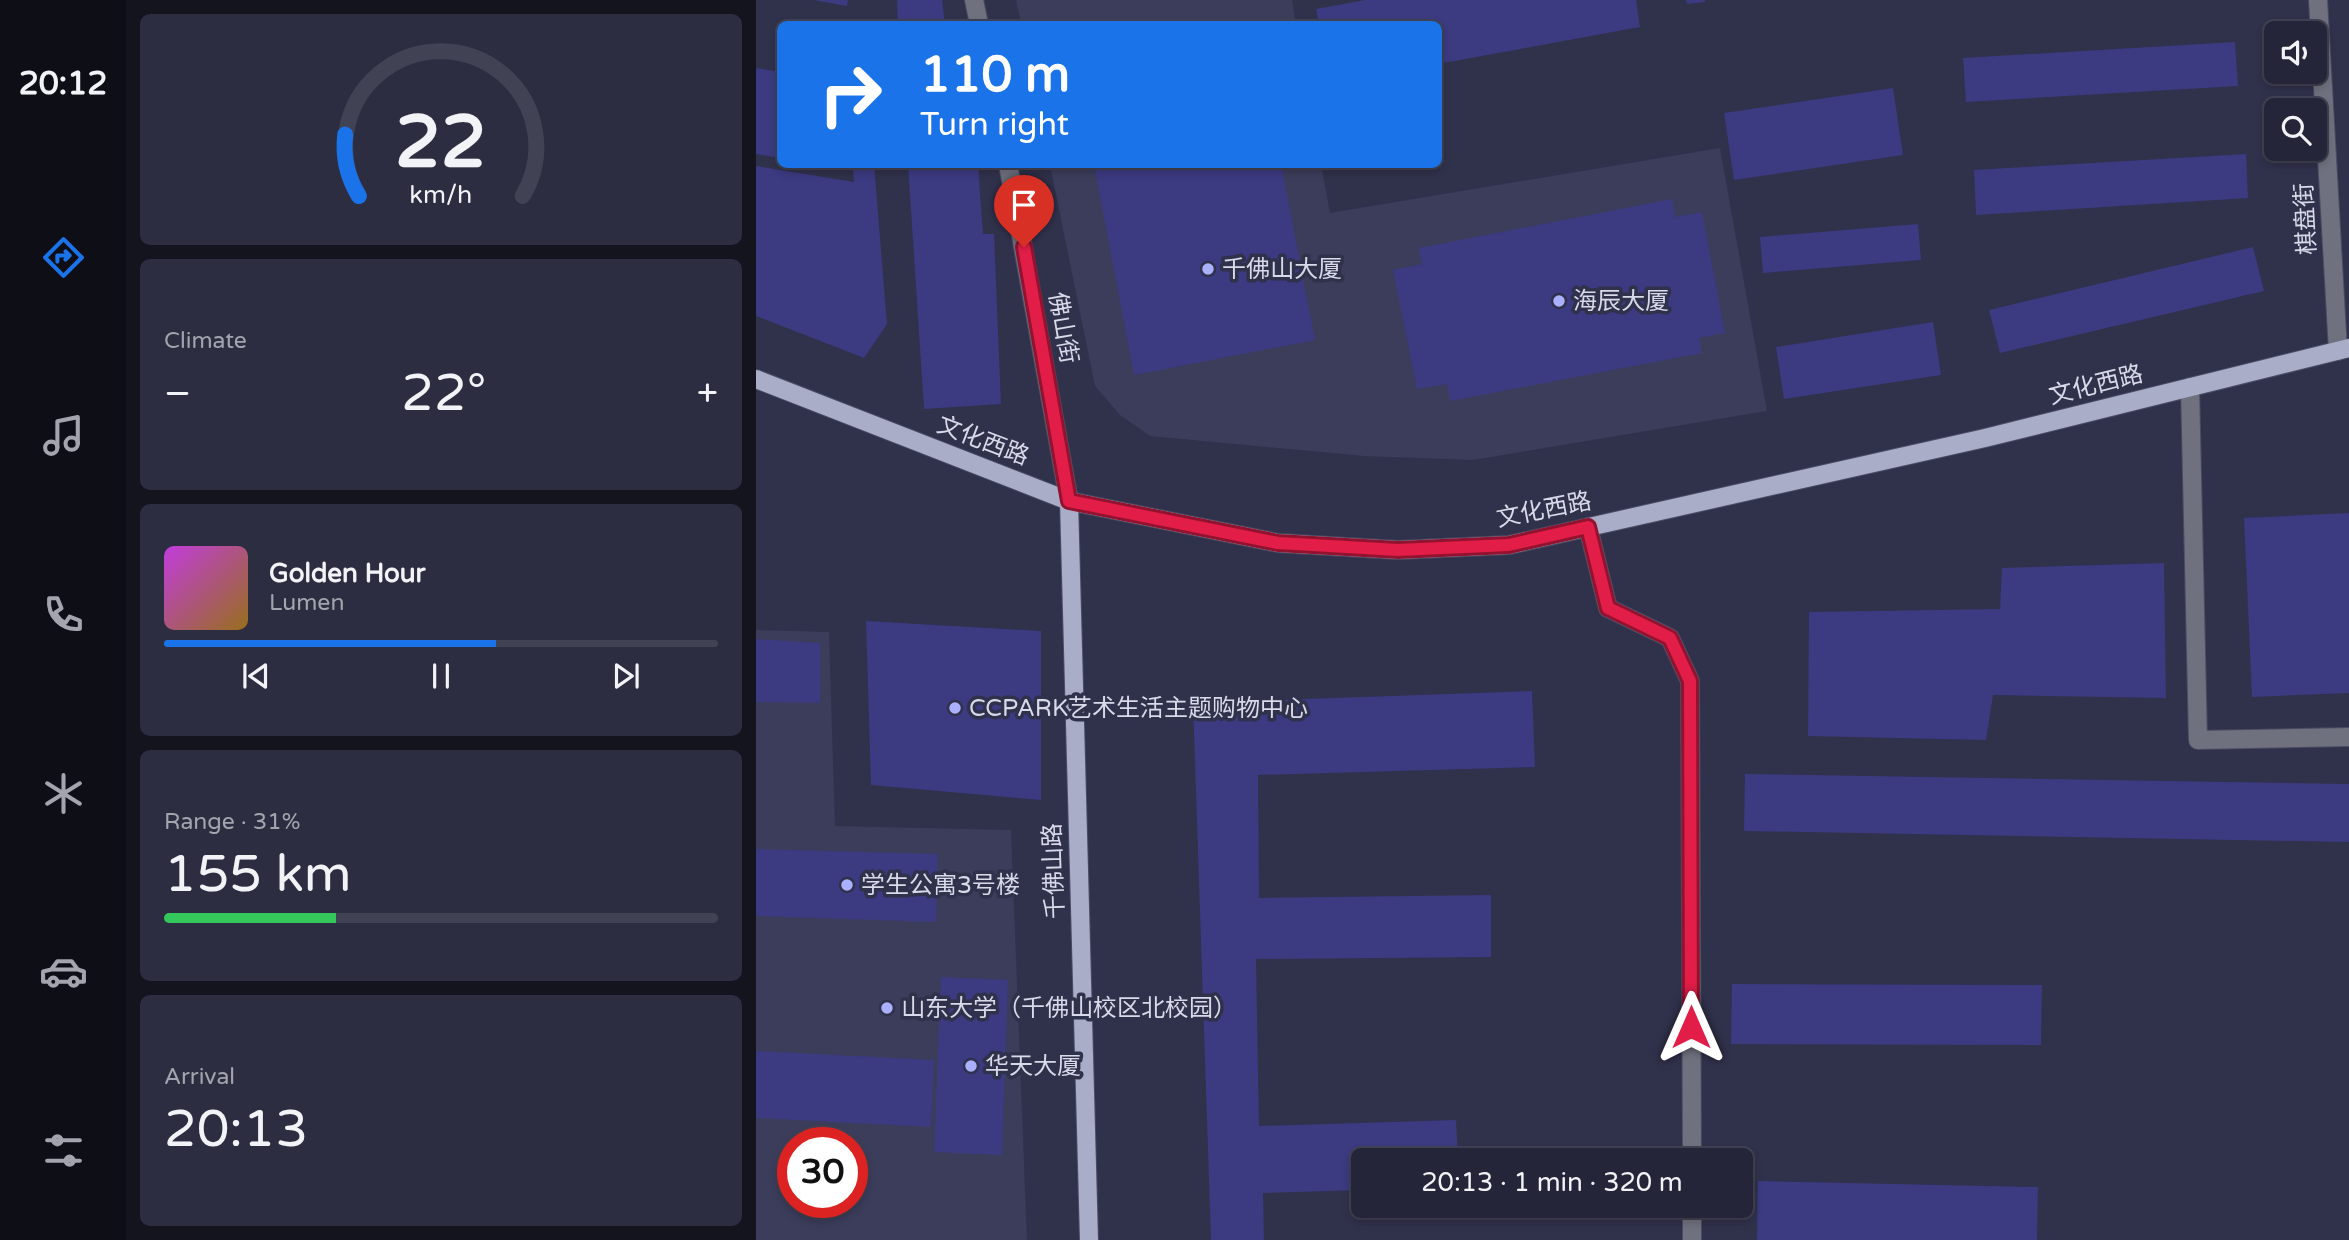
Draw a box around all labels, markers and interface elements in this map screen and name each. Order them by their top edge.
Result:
map controls [2264,21,2327,161]
button: sound [2264,21,2327,84]
text: 110 m [920,46,1070,105]
icon: right [805,49,896,140]
text: 20:12 [19,65,107,103]
button: search [2264,98,2327,161]
text: 22 [395,99,487,187]
text: Turn right [920,106,1069,144]
pin [994,175,1054,247]
text: km/h [410,179,472,209]
street label: 棋盘街 [2290,182,2322,256]
icon: arrive [1005,186,1043,224]
icon: directions [39,233,88,282]
place label: 千佛山大厦 [1222,255,1342,284]
marker: 千佛山大厦 [1200,261,1216,277]
place label: 海辰大厦 [1573,287,1669,316]
street label: 佛山街 [1042,290,1084,366]
marker: 海辰大厦 [1551,293,1567,309]
text: Climate [164,327,247,355]
street label: 文化西路 [2046,359,2146,411]
text: 22° [401,362,486,425]
text: − [164,371,191,417]
text: + [697,371,718,417]
street label: 文化西路 [933,410,1033,472]
icon: music [39,411,88,460]
street label: 文化西路 [1494,487,1594,533]
text: Golden Hour [269,558,426,589]
text: Lumen [269,589,344,617]
icon: phone [39,590,88,639]
icon: previous [237,657,275,695]
icon: pause [422,657,460,695]
icon: next [607,657,645,695]
place label: CCPARK艺术生活主题购物中心 [969,694,1308,723]
marker: CCPARK艺术生活主题购物中心 [947,700,963,716]
icon: climate [39,769,88,818]
text: Range · 31% [164,808,300,836]
street label: 千佛山路 [1038,823,1070,919]
text: 155 km [164,843,352,906]
place label: 学生公寓3号楼 [861,871,1020,900]
marker: 学生公寓3号楼 [839,877,855,893]
icon: car [39,947,88,996]
position arrow [1654,990,1728,1064]
place label: 山东大学（千佛山校区北校园） [901,994,1237,1023]
marker: 山东大学（千佛山校区北校园） [879,1000,895,1016]
place label: 华天大厦 [985,1052,1081,1081]
marker: 华天大厦 [963,1058,979,1074]
text: Arrival [164,1063,235,1091]
text: 20:13 [164,1098,308,1161]
icon: filters [39,1126,88,1175]
speed limit sign: 30 [777,1127,868,1218]
text: 20:13 · 1 min · 320 m [1421,1167,1683,1198]

